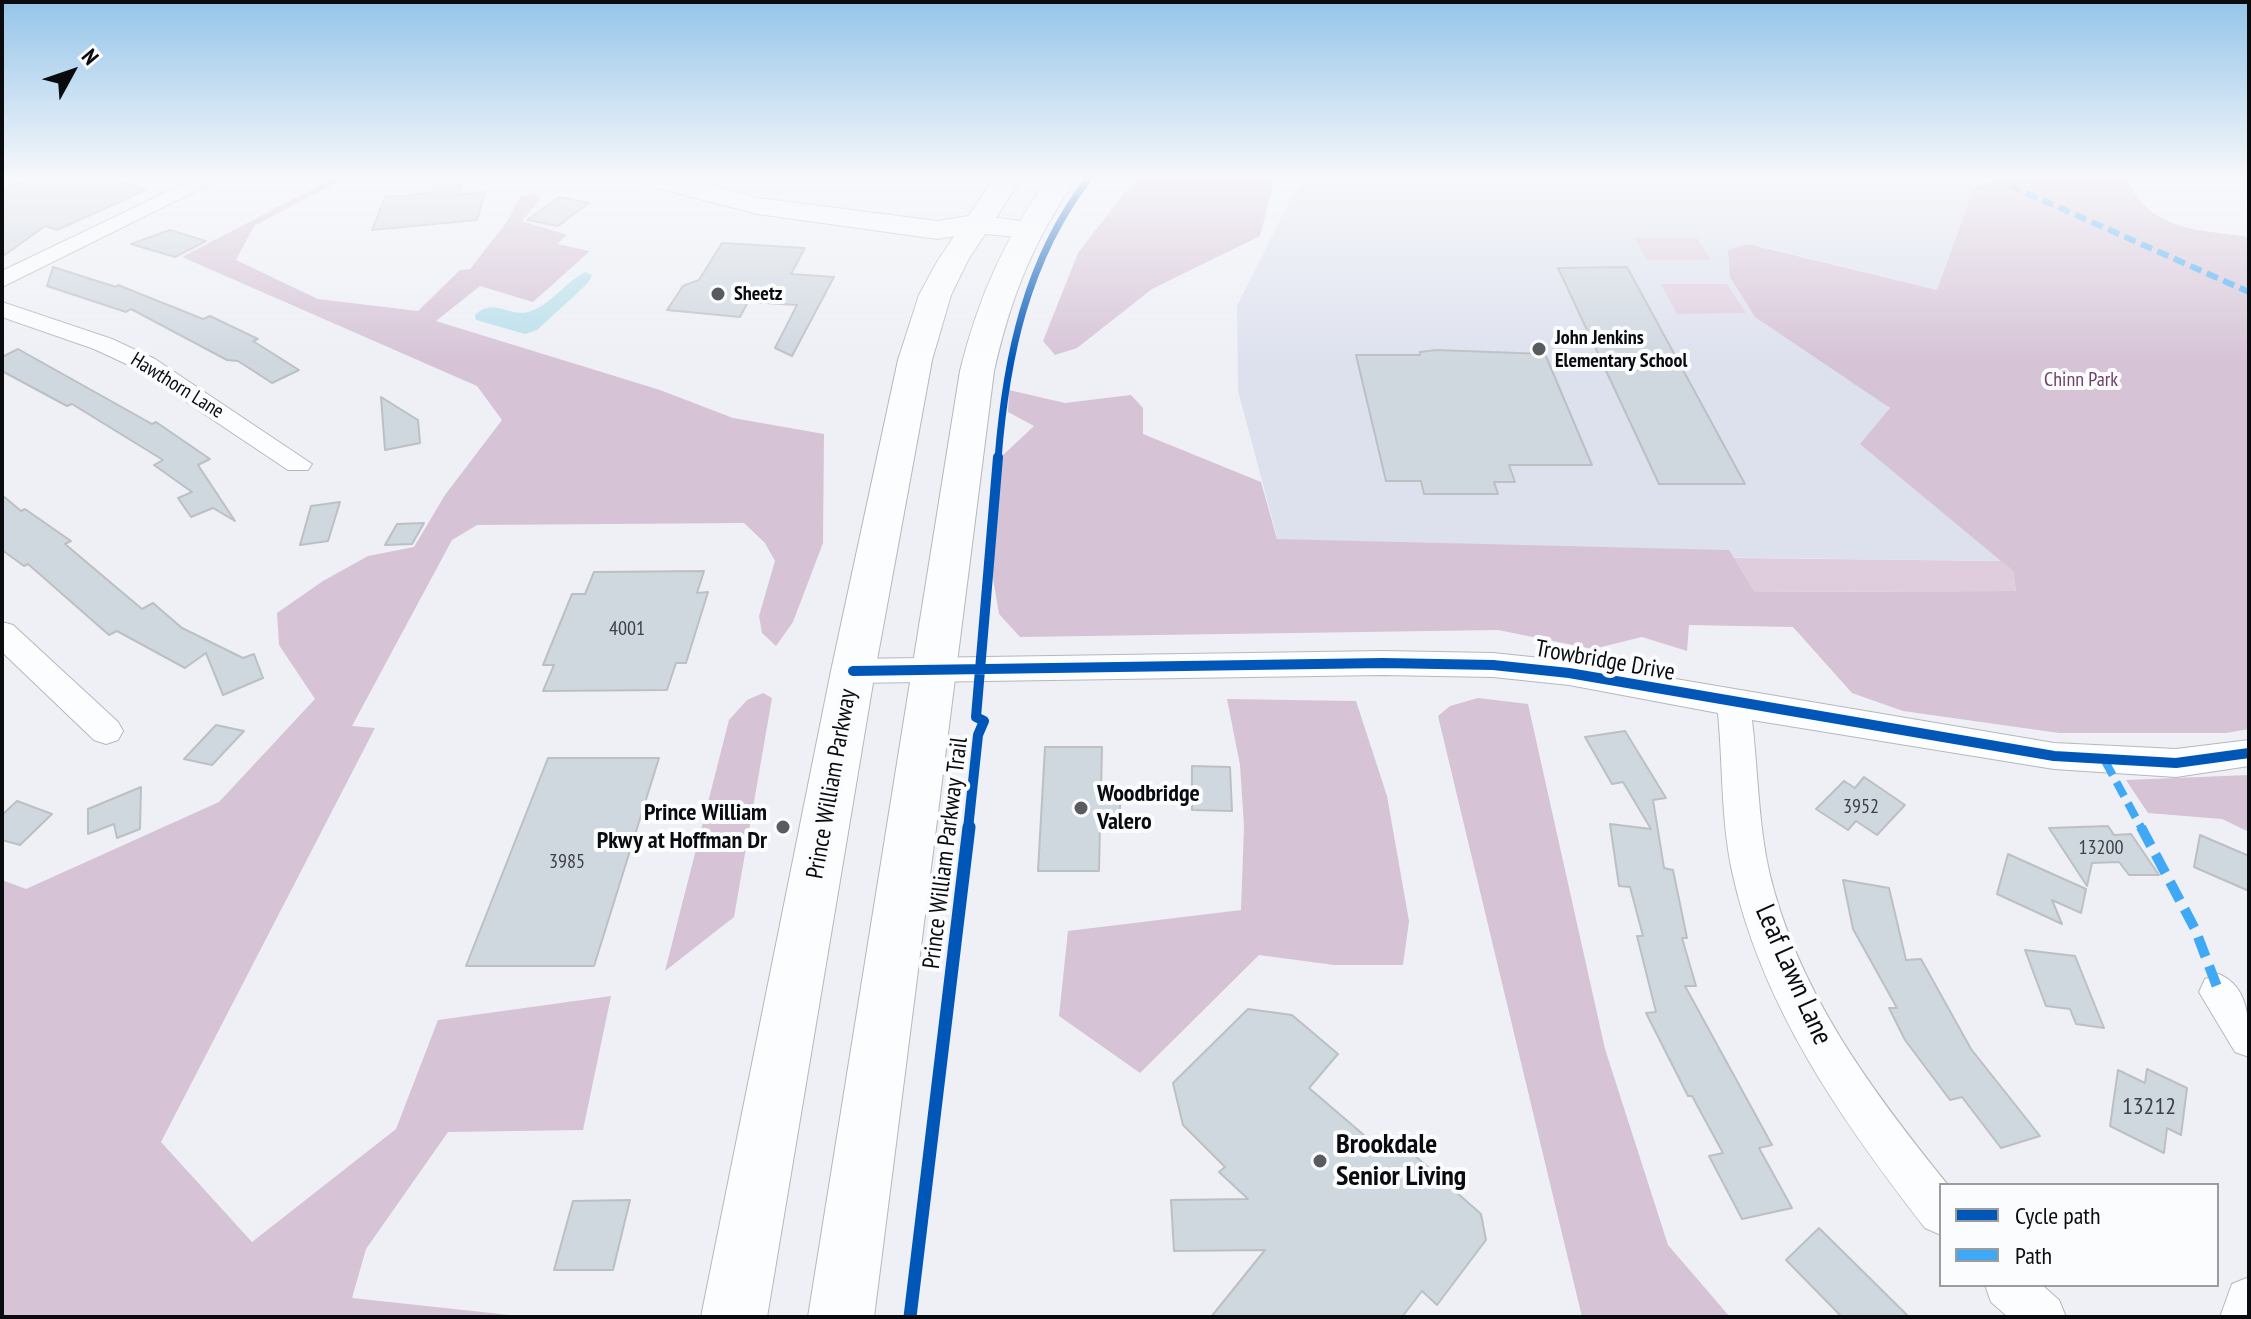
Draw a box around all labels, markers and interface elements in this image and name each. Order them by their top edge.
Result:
north arrow [32,32,112,112]
text: N [76,43,105,70]
place label: Sheetz [734,282,782,306]
marker: Sheetz [709,285,727,303]
place label: John Jenkins Elementary School [1555,326,1687,373]
marker: John Jenkins Elementary School [1530,340,1548,358]
street label: Hawthorn Lane [126,348,228,424]
park label: Chinn Park [2044,368,2118,392]
house number: 4001 [609,617,645,641]
street label: Trowbridge Drive [1533,635,1677,687]
street label: Prince William Parkway [801,687,863,881]
street label: Prince William Parkway Trail [918,736,974,970]
place label: Woodbridge Valero [1097,780,1200,836]
house number: 3952 [1843,795,1879,819]
place label: Prince William Pkwy at Hoffman Dr [597,799,767,855]
marker: Woodbridge Valero [1072,799,1090,817]
marker: Prince William Pkwy at Hoffman Dr [774,818,792,836]
house number: 13200 [2079,836,2123,860]
house number: 3985 [549,850,585,874]
street label: Leaf Lawn Lane [1747,900,1839,1050]
house number: 13212 [2122,1093,2176,1121]
place label: Brookdale Senior Living [1336,1128,1466,1194]
marker: Brookdale Senior Living [1311,1152,1329,1170]
legend [1939,1183,2219,1287]
text: Cycle path [2015,1200,2101,1231]
text: Path [2015,1240,2052,1271]

